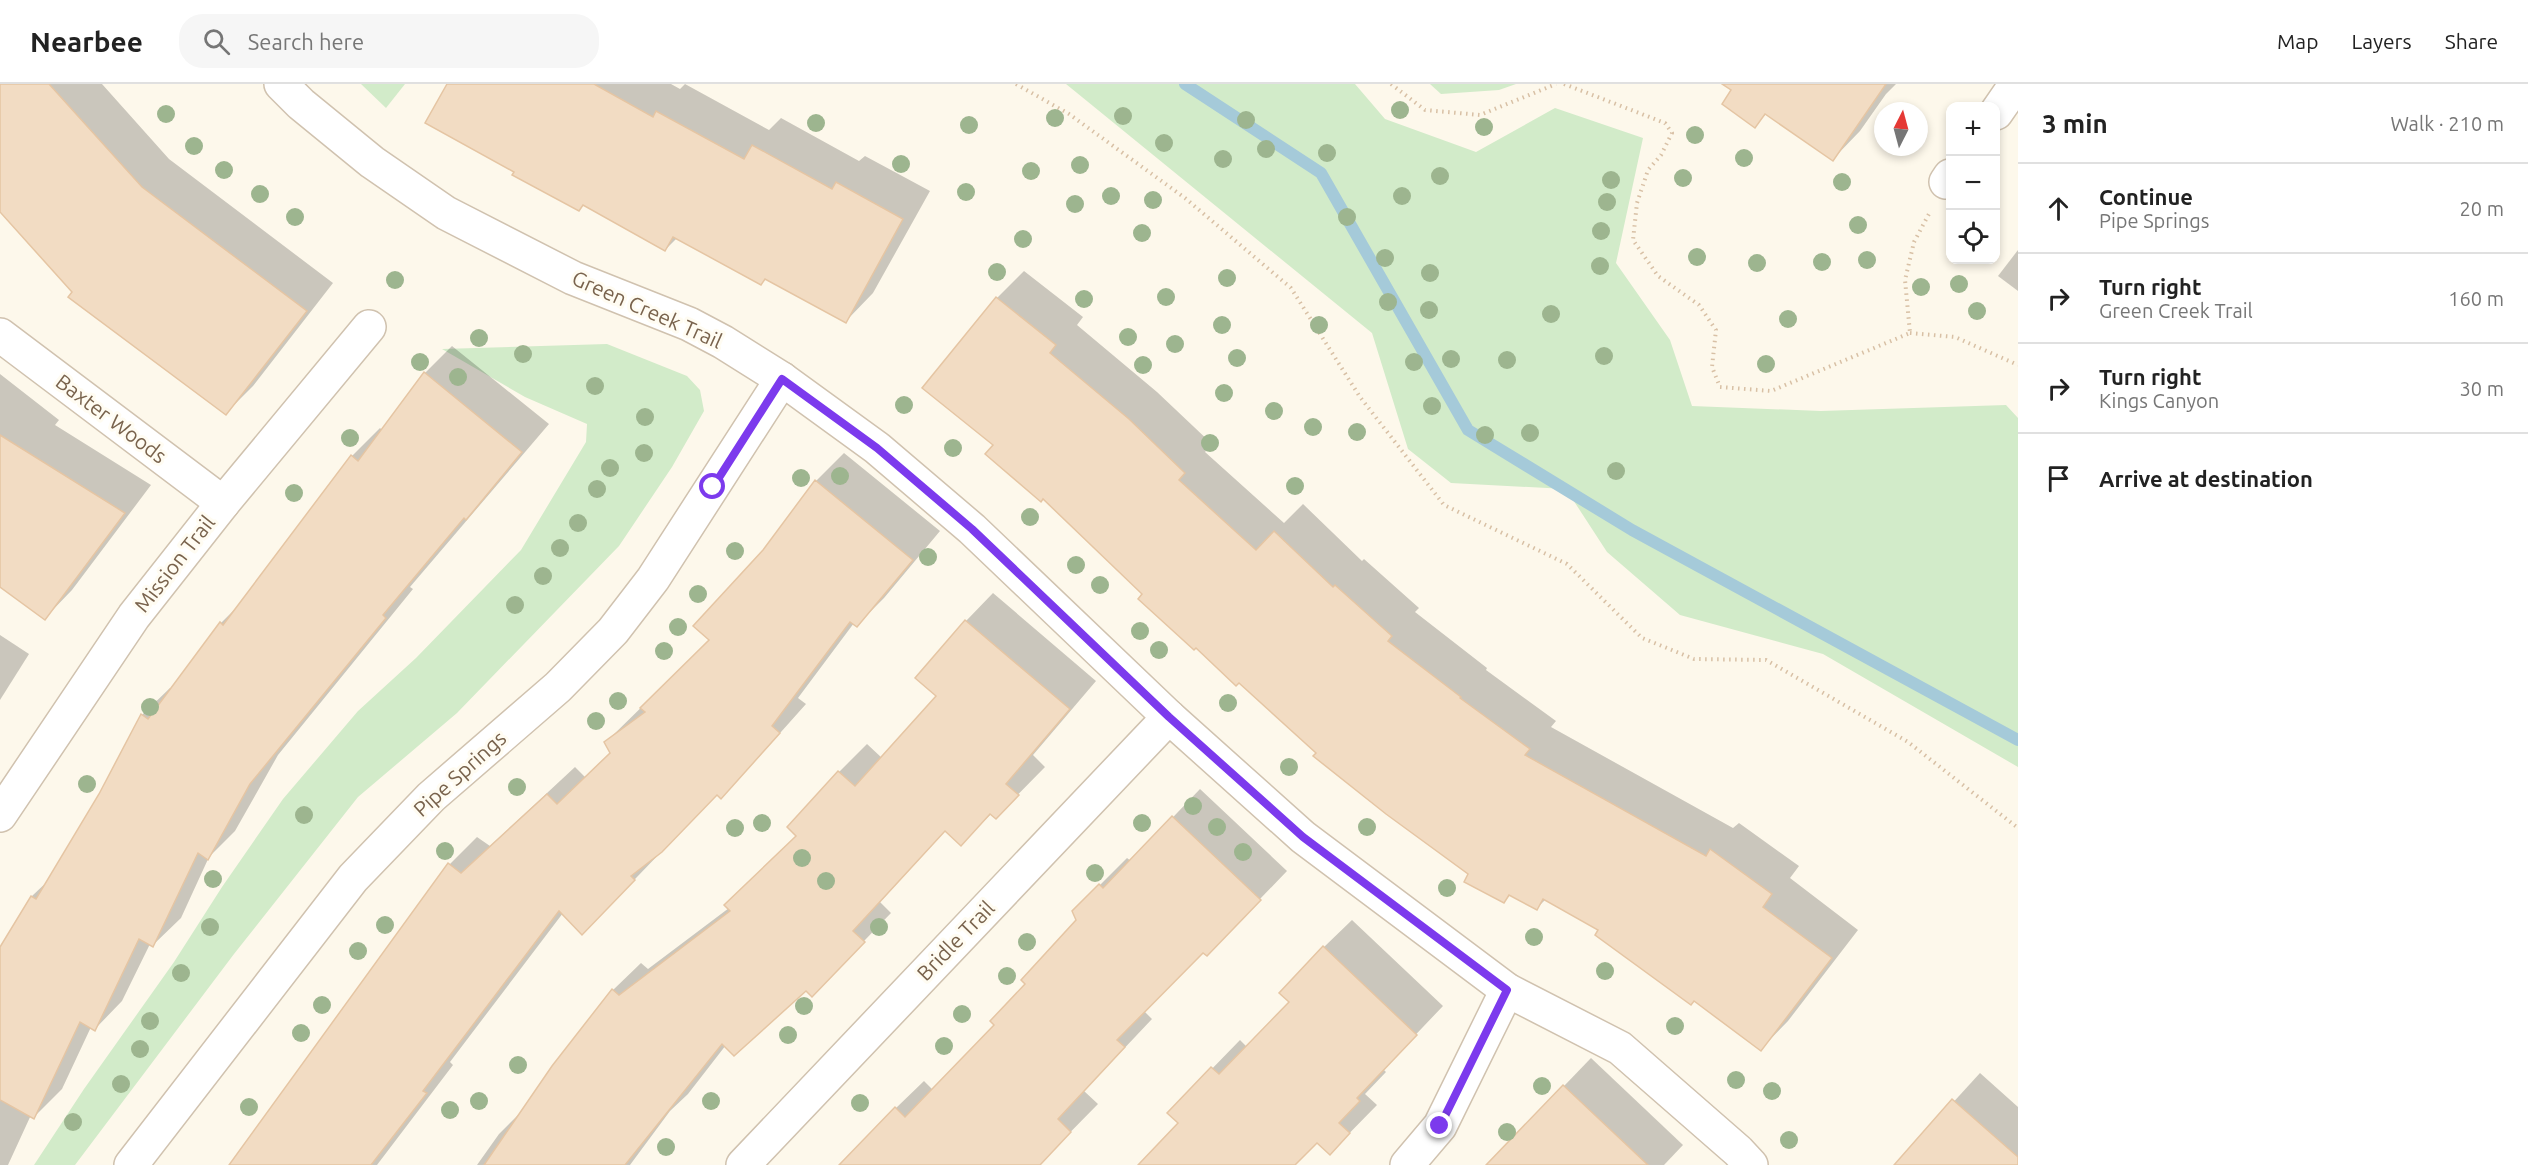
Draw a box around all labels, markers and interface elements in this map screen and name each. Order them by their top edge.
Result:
search box [179,14,599,68]
icon: search [200,25,233,58]
text: Nearbee [30,26,143,57]
text: Search here [248,29,364,54]
text: Map [2277,29,2318,53]
text: Layers [2351,29,2412,53]
text: Share [2445,29,2498,53]
north arrow [1874,102,1928,156]
map controls [1946,102,2000,264]
button: + [1946,102,2000,156]
text: 3 min [2042,109,2108,138]
text: Walk · 210 m [2391,112,2504,135]
button: − [1946,156,2000,210]
text: Continue [2099,184,2193,209]
icon: ahead [2042,192,2075,225]
text: 20 m [2460,197,2504,220]
text: Pipe Springs [2099,209,2209,232]
button: locate [1946,210,2000,264]
street label: Green Creek Trail [569,265,726,353]
text: Turn right [2099,274,2201,299]
icon: right [2042,282,2075,315]
text: 160 m [2448,287,2504,310]
text: Green Creek Trail [2099,299,2253,322]
text: Turn right [2099,364,2201,389]
street label: Baxter Woods [52,369,172,468]
icon: right [2042,372,2075,405]
text: 30 m [2460,377,2504,400]
text: Kings Canyon [2099,389,2219,412]
icon: arrive [2042,462,2075,495]
text: Arrive at destination [2099,466,2313,491]
route start [699,473,725,499]
street label: Mission Trail [129,510,219,617]
street label: Pipe Springs [408,726,510,821]
street label: Bridle Trail [912,896,999,985]
route end [1426,1112,1452,1138]

